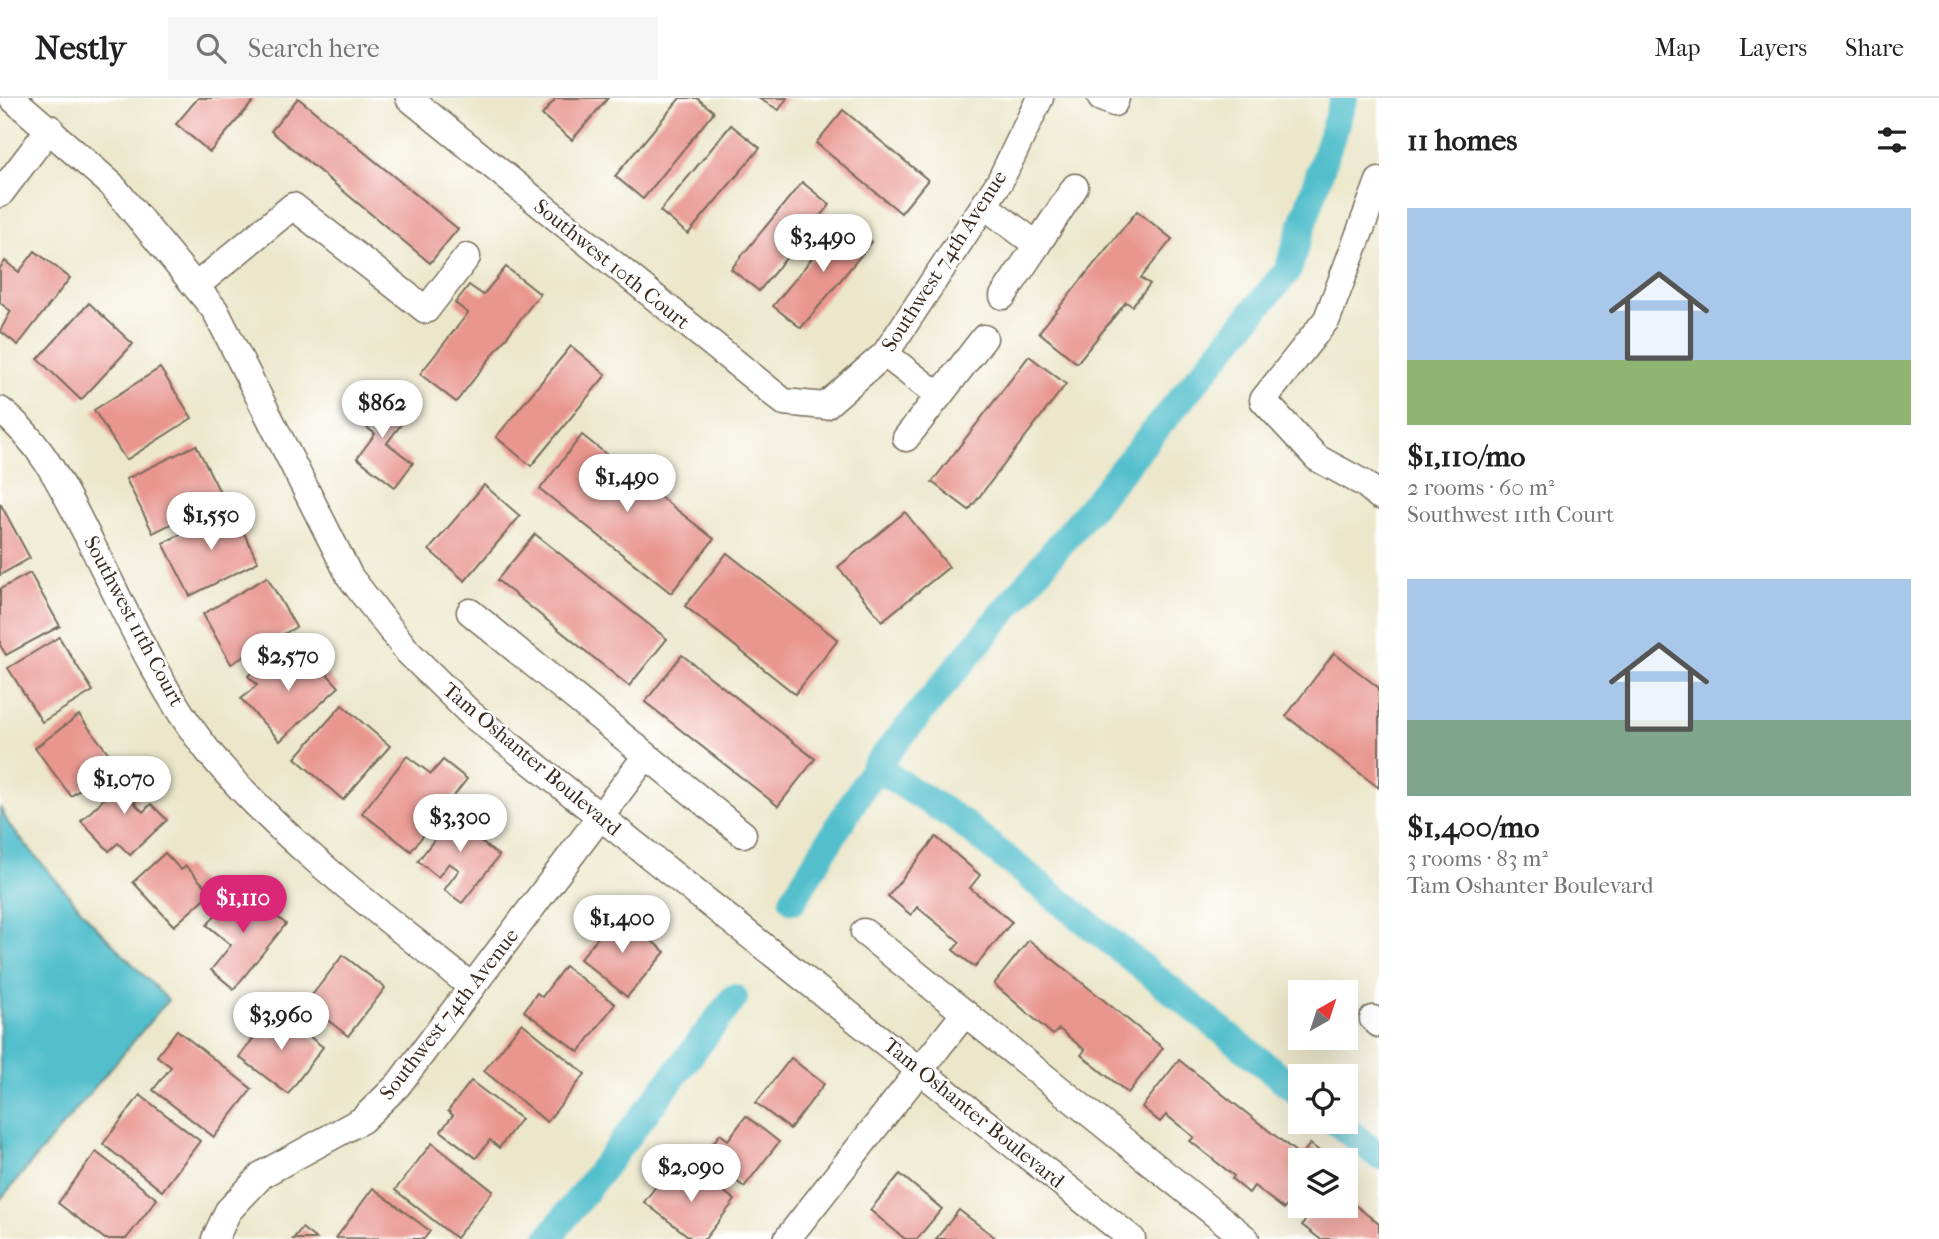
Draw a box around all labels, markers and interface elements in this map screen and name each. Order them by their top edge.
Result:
search box [168,17,658,80]
text: Nestly [35,29,126,68]
icon: search [192,29,230,67]
text: Search here [248,33,380,64]
text: Map [1655,34,1701,62]
text: Layers [1739,34,1807,62]
text: Share [1845,34,1904,62]
icon: filters [1873,121,1911,159]
text: 11 homes [1407,123,1517,158]
street label: Southwest 74th Avenue [877,166,1011,356]
street label: Southwest 10th Court [529,194,695,334]
pin: $3,490 [766,214,880,274]
text: $3,490 [790,223,856,250]
icon: home [1596,253,1722,379]
pin: $862 [341,380,423,440]
text: $862 [358,389,406,416]
text: $1,110/mo [1407,439,1526,474]
pin: $1,490 [570,454,684,514]
text: $1,490 [595,463,659,490]
text: 2 rooms · 60 m² [1407,474,1554,501]
pin: $1,550 [154,492,268,552]
text: $1,550 [182,501,240,528]
text: Southwest 11th Court [1407,501,1614,528]
street label: Southwest 11th Court [79,532,189,711]
icon: home [1596,624,1722,750]
pin: $2,570 [231,634,345,693]
text: $2,570 [257,642,319,669]
street label: Tam Oshanter Boulevard [438,677,626,841]
pin: $1,070 [67,756,181,816]
text: $1,070 [93,765,155,792]
pin: $3,300 [403,794,517,854]
text: $3,300 [429,803,491,830]
text: $1,400/mo [1407,810,1539,845]
text: 3 rooms · 83 m² [1407,845,1548,872]
text: Tam Oshanter Boulevard [1407,872,1654,899]
pin: $1,110 [186,876,300,935]
text: $1,110 [216,884,270,911]
pin: $1,400 [565,896,679,955]
text: $1,400 [589,904,655,931]
street label: Southwest 74th Avenue [375,924,523,1104]
north arrow [1288,980,1358,1050]
map controls [1288,980,1358,1218]
pin: $3,960 [224,992,338,1052]
text: $3,960 [249,1001,313,1028]
street label: Tam Oshanter Boulevard [879,1033,1069,1194]
button: locate [1288,1064,1358,1134]
pin: $2,090 [634,1144,748,1204]
button: layers [1288,1148,1358,1218]
text: $2,090 [658,1153,724,1180]

